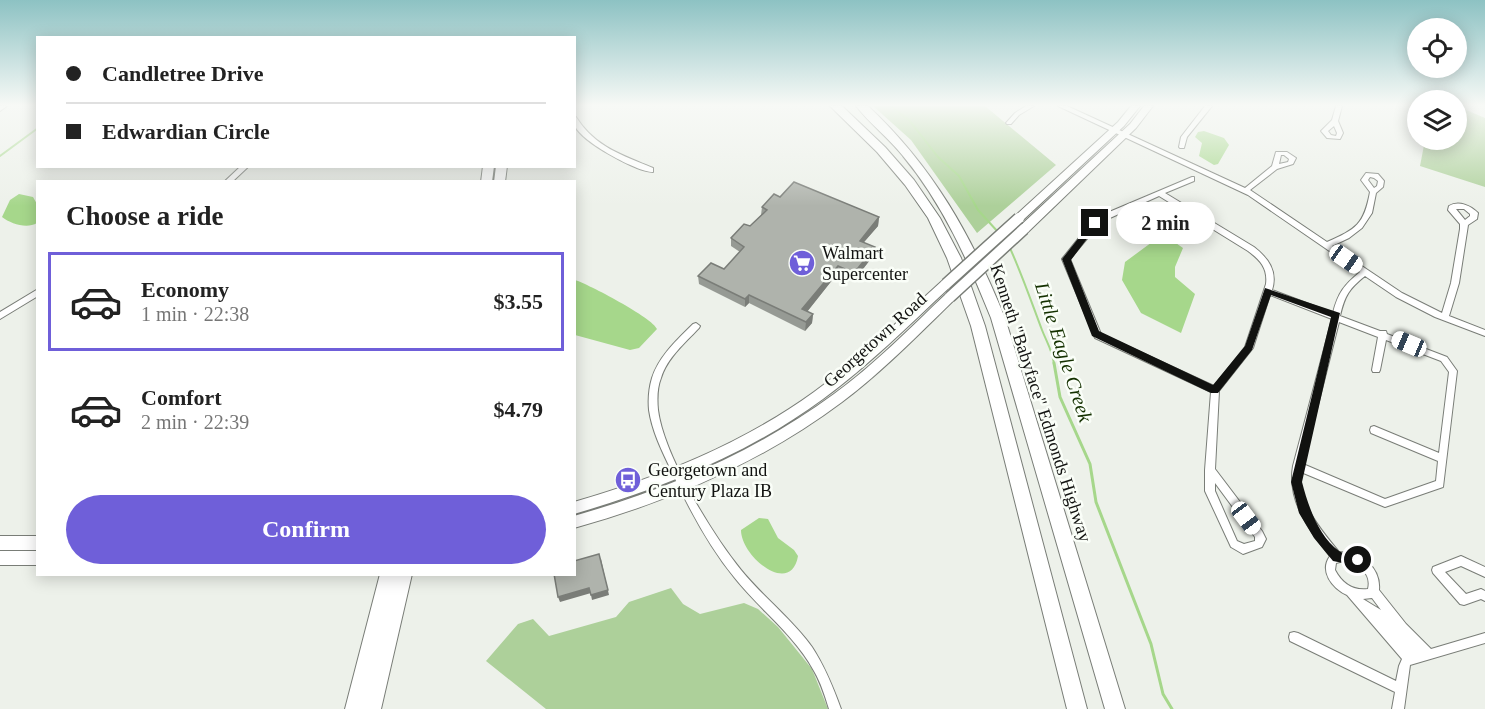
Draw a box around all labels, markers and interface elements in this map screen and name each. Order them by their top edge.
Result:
map controls [1407,18,1467,150]
button: locate [1407,18,1467,78]
text: Candletree Drive [102,61,264,86]
button: layers [1407,90,1467,150]
text: Edwardian Circle [102,119,270,144]
text: Choose a ride [66,201,224,231]
callout: 2 min [1116,202,1215,244]
route end [1081,209,1108,236]
text: 2 min [1141,212,1190,234]
car [1326,241,1366,277]
place label: Walmart Supercenter [822,243,908,284]
supermarket icon: Walmart Supercenter [787,248,817,278]
street label: Kenneth "Babyface" Edmonds Highway [987,261,1095,545]
icon: car [69,275,123,329]
text: Economy [141,277,229,302]
water label: Little Eagle Creek [1030,278,1097,426]
text: $3.55 [494,289,543,314]
street label: Georgetown Road [820,289,930,391]
text: 1 min · 22:38 [141,303,249,325]
car [1389,329,1429,359]
icon: car [69,383,123,437]
text: Comfort [141,385,222,410]
text: $4.79 [494,397,543,422]
text: 2 min · 22:39 [141,411,249,433]
place label: Georgetown and Century Plaza IB [648,460,772,501]
bus stop icon: Georgetown and Century Plaza IB [613,465,643,495]
button: Confirm [66,495,546,564]
car [1228,498,1264,538]
route start [1344,546,1371,573]

